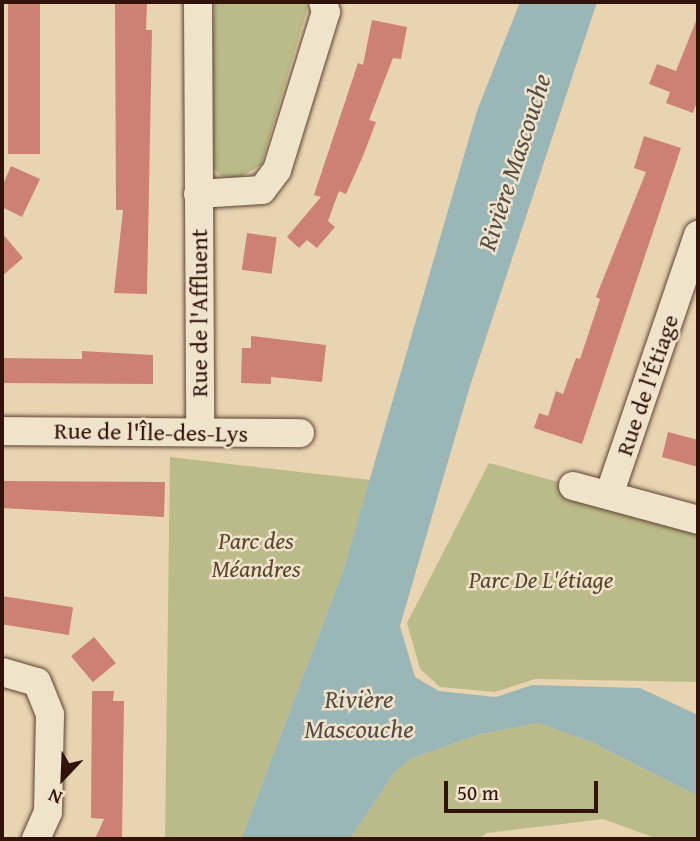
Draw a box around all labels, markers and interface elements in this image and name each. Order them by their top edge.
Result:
water label: Rivière Mascouche [471,70,557,254]
street label: Rue de l'Affluent [185,229,213,397]
street label: Rue de l'Étiage [609,311,685,459]
street label: Rue de l'Île-des-Lys [54,416,248,448]
park label: Parc des Méandres [211,527,301,583]
park label: Parc De L'étiage [469,566,613,594]
water label: Rivière Mascouche [304,683,414,744]
north arrow [28,743,98,813]
scale bar [448,768,602,812]
text: 50 m [457,777,499,808]
text: N [43,782,66,813]

